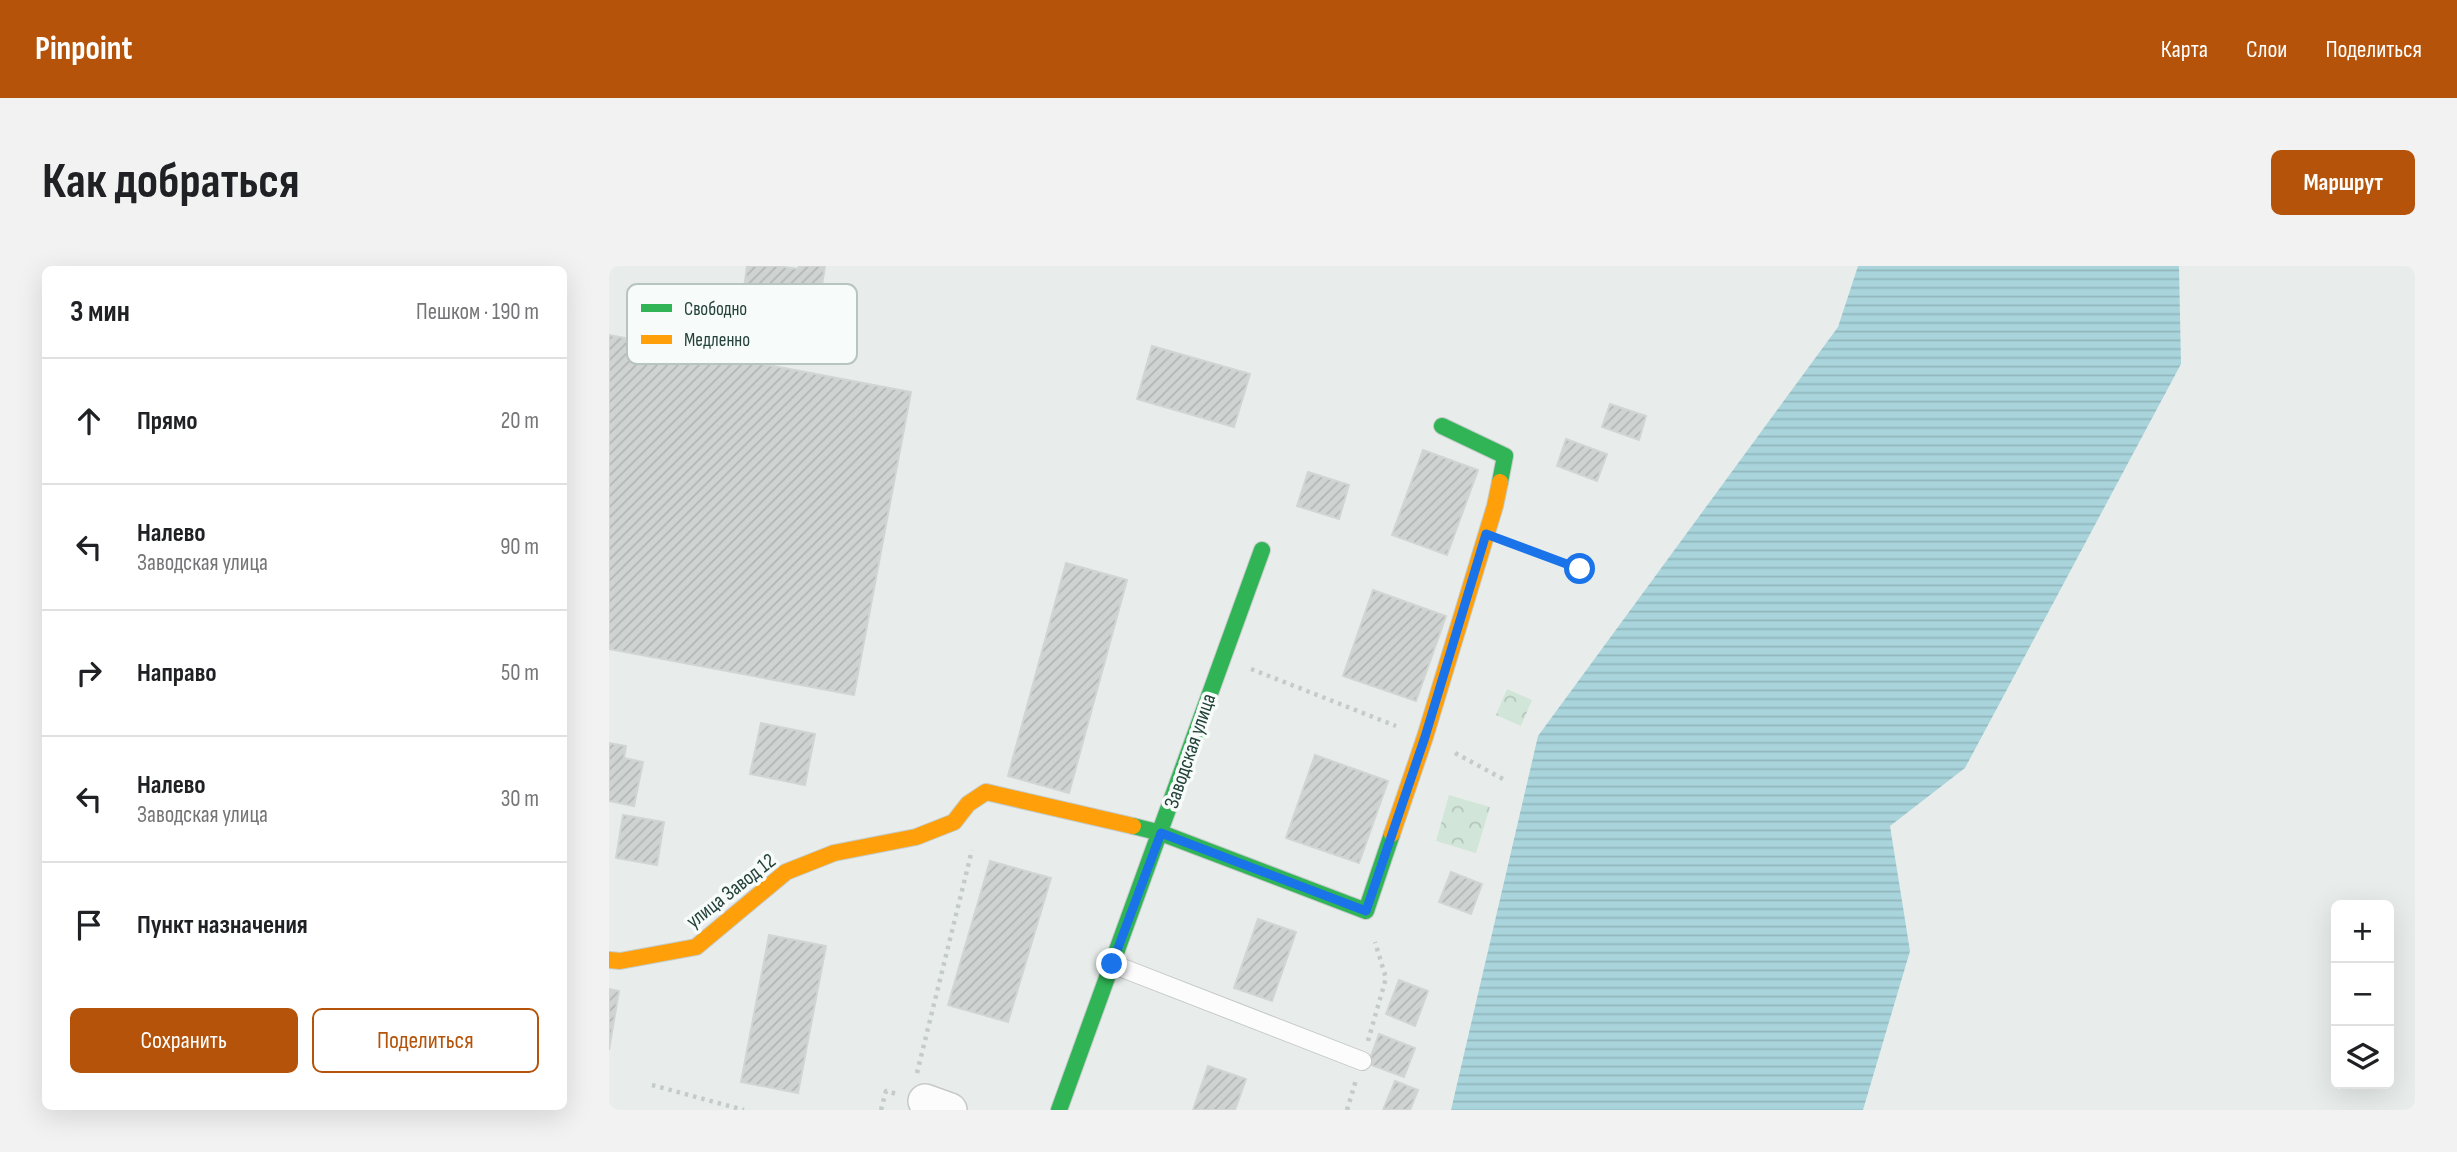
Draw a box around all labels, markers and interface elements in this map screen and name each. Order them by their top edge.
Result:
text: Pinpoint [35,29,132,69]
text: Карта [2161,35,2208,64]
text: Слои [2246,35,2287,64]
text: Поделиться [2325,35,2422,64]
button: Маршрут [2271,150,2415,215]
text: Как добраться [42,153,300,212]
legend [627,284,857,364]
text: 3 мин [70,294,130,330]
text: Пешком · 190 m [416,298,539,326]
text: Свободно [684,298,747,321]
text: Медленно [684,329,750,352]
icon: ahead [70,402,108,440]
text: Прямо [137,406,198,437]
text: 20 m [501,407,539,435]
text: Налево [137,518,206,549]
icon: left [70,528,108,566]
text: 90 m [500,533,539,561]
text: Заводская улица [137,549,268,577]
route start [1564,553,1595,584]
icon: right [70,654,108,692]
text: Направо [137,658,216,689]
text: 50 m [501,659,539,687]
street label: Заводская улица [1159,690,1221,812]
text: Налево [137,770,206,801]
icon: left [70,780,108,818]
text: 30 m [501,785,539,813]
text: Заводская улица [137,801,268,829]
street label: улица Завод 12 [681,848,781,934]
map controls [2331,900,2394,1089]
button: + [2331,900,2394,963]
icon: arrive [70,906,108,944]
text: Пункт назначения [137,910,308,941]
route end [1096,948,1127,979]
button: − [2331,963,2394,1026]
button: Сохранить [70,1008,298,1073]
button: Поделиться [312,1008,539,1073]
button: layers [2331,1026,2394,1089]

